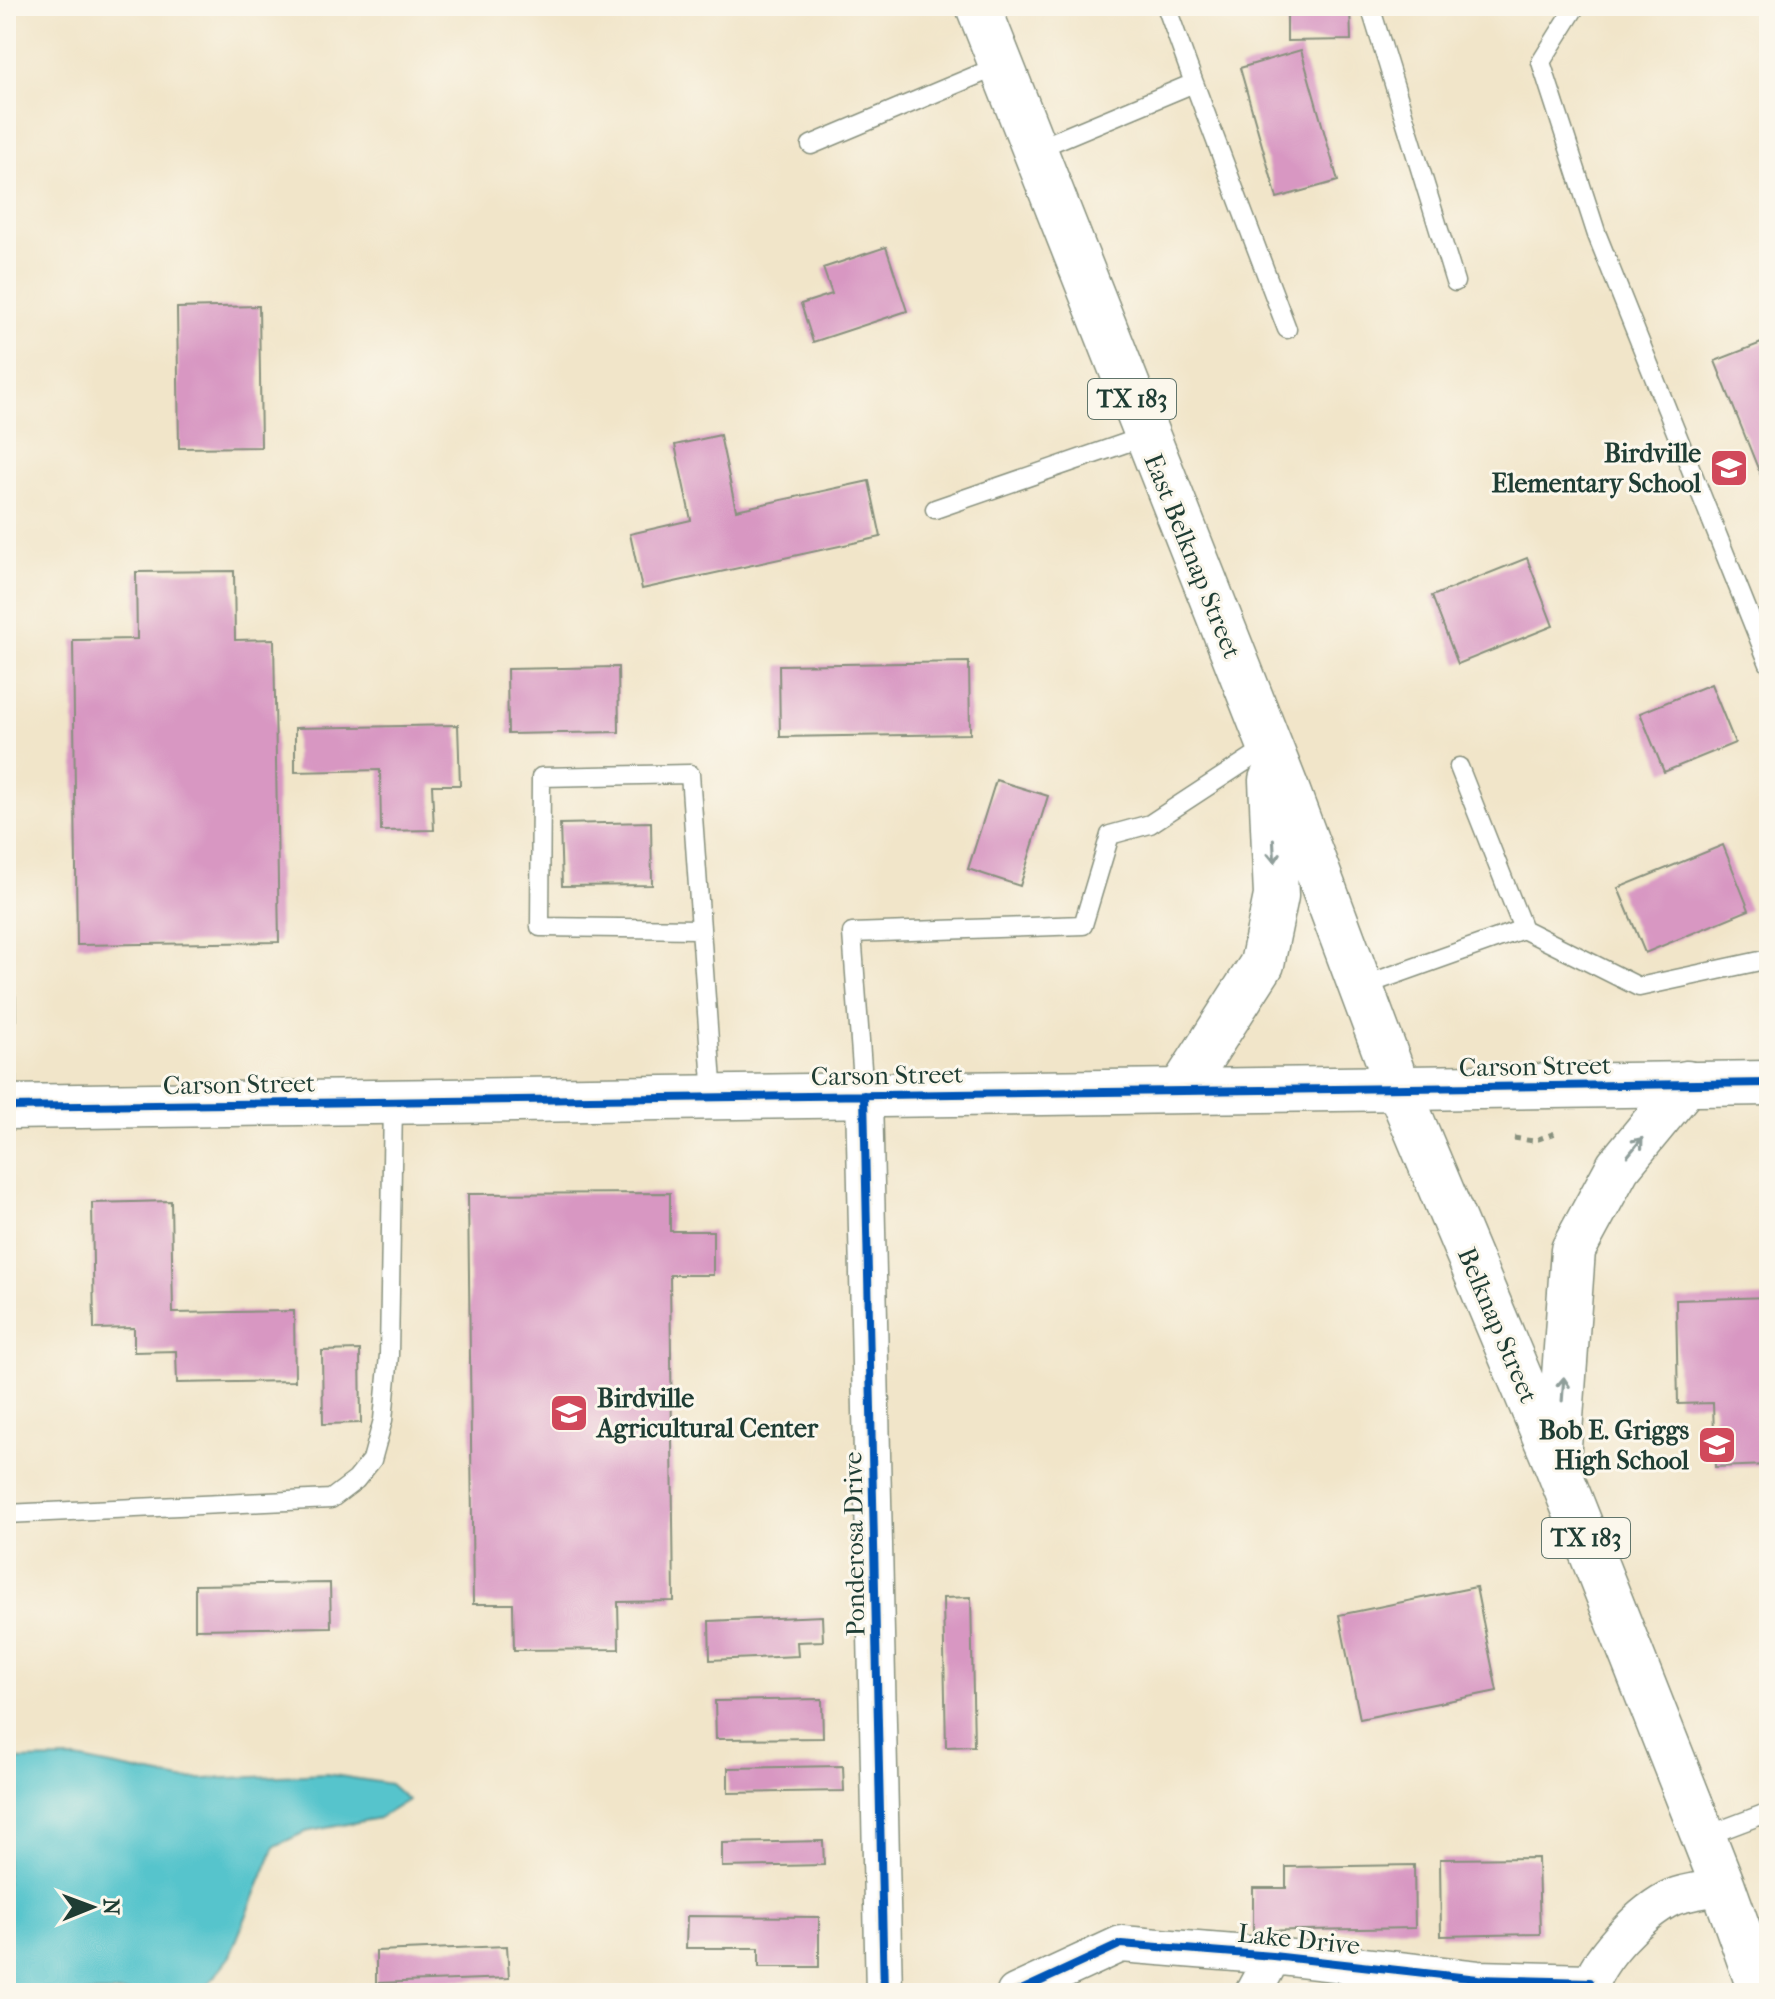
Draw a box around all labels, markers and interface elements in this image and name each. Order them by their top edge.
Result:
road number: TX 183 [1088,379,1176,419]
place label: Birdville Elementary School [1492,438,1702,499]
school or university icon: Birdville Elementary School [1708,447,1750,489]
street label: East Belknap Street [1137,449,1248,664]
one-way arrow [1267,837,1282,864]
street label: Carson Street [1459,1050,1612,1083]
street label: Carson Street [811,1059,964,1092]
street label: Carson Street [163,1068,316,1101]
one-way arrow [1626,1137,1644,1157]
street label: Belknap Street [1451,1243,1544,1408]
one-way arrow [1556,1376,1571,1403]
place label: Birdville Agricultural Center [595,1383,819,1444]
school or university icon: Birdville Agricultural Center [548,1392,590,1434]
place label: Bob E. Griggs High School [1539,1415,1690,1476]
school or university icon: Bob E. Griggs High School [1696,1424,1738,1466]
street label: Ponderosa Drive [837,1451,872,1637]
road number: TX 183 [1542,1518,1630,1558]
north arrow [52,1867,132,1947]
text: N [98,1898,124,1916]
street label: Lake Drive [1236,1918,1362,1961]

